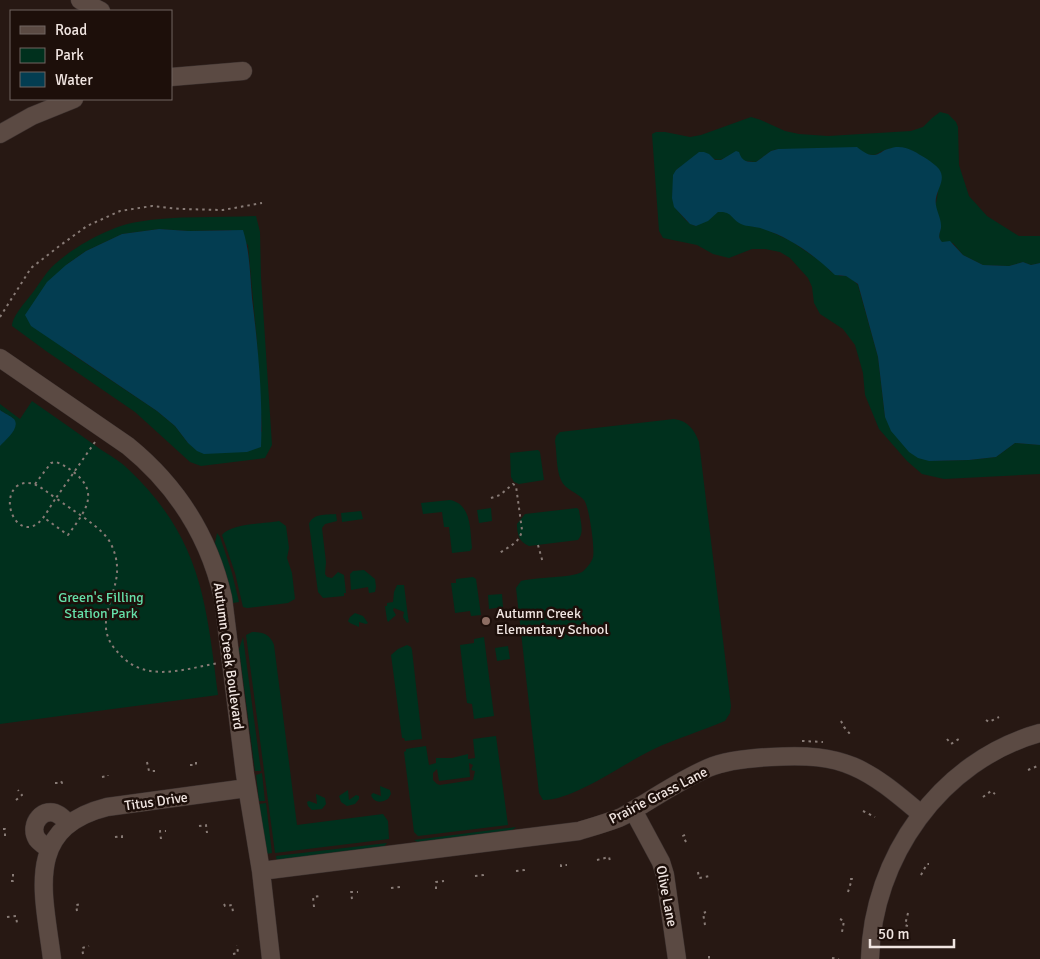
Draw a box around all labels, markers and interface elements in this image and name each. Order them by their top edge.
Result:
legend [10,10,172,100]
text: Road [55,21,87,39]
text: Park [55,46,84,64]
text: Water [55,71,93,89]
street label: Autumn Creek Boulevard [210,582,247,731]
park label: Green's Filling Station Park [58,589,144,622]
place label: Autumn Creek Elementary School [496,605,609,638]
marker: Autumn Creek Elementary School [480,615,492,627]
street label: Prairie Grass Lane [606,763,710,828]
street label: Titus Drive [123,789,189,814]
street label: Olive Lane [652,864,681,928]
scale bar [870,916,954,948]
text: 50 m [878,925,909,943]

